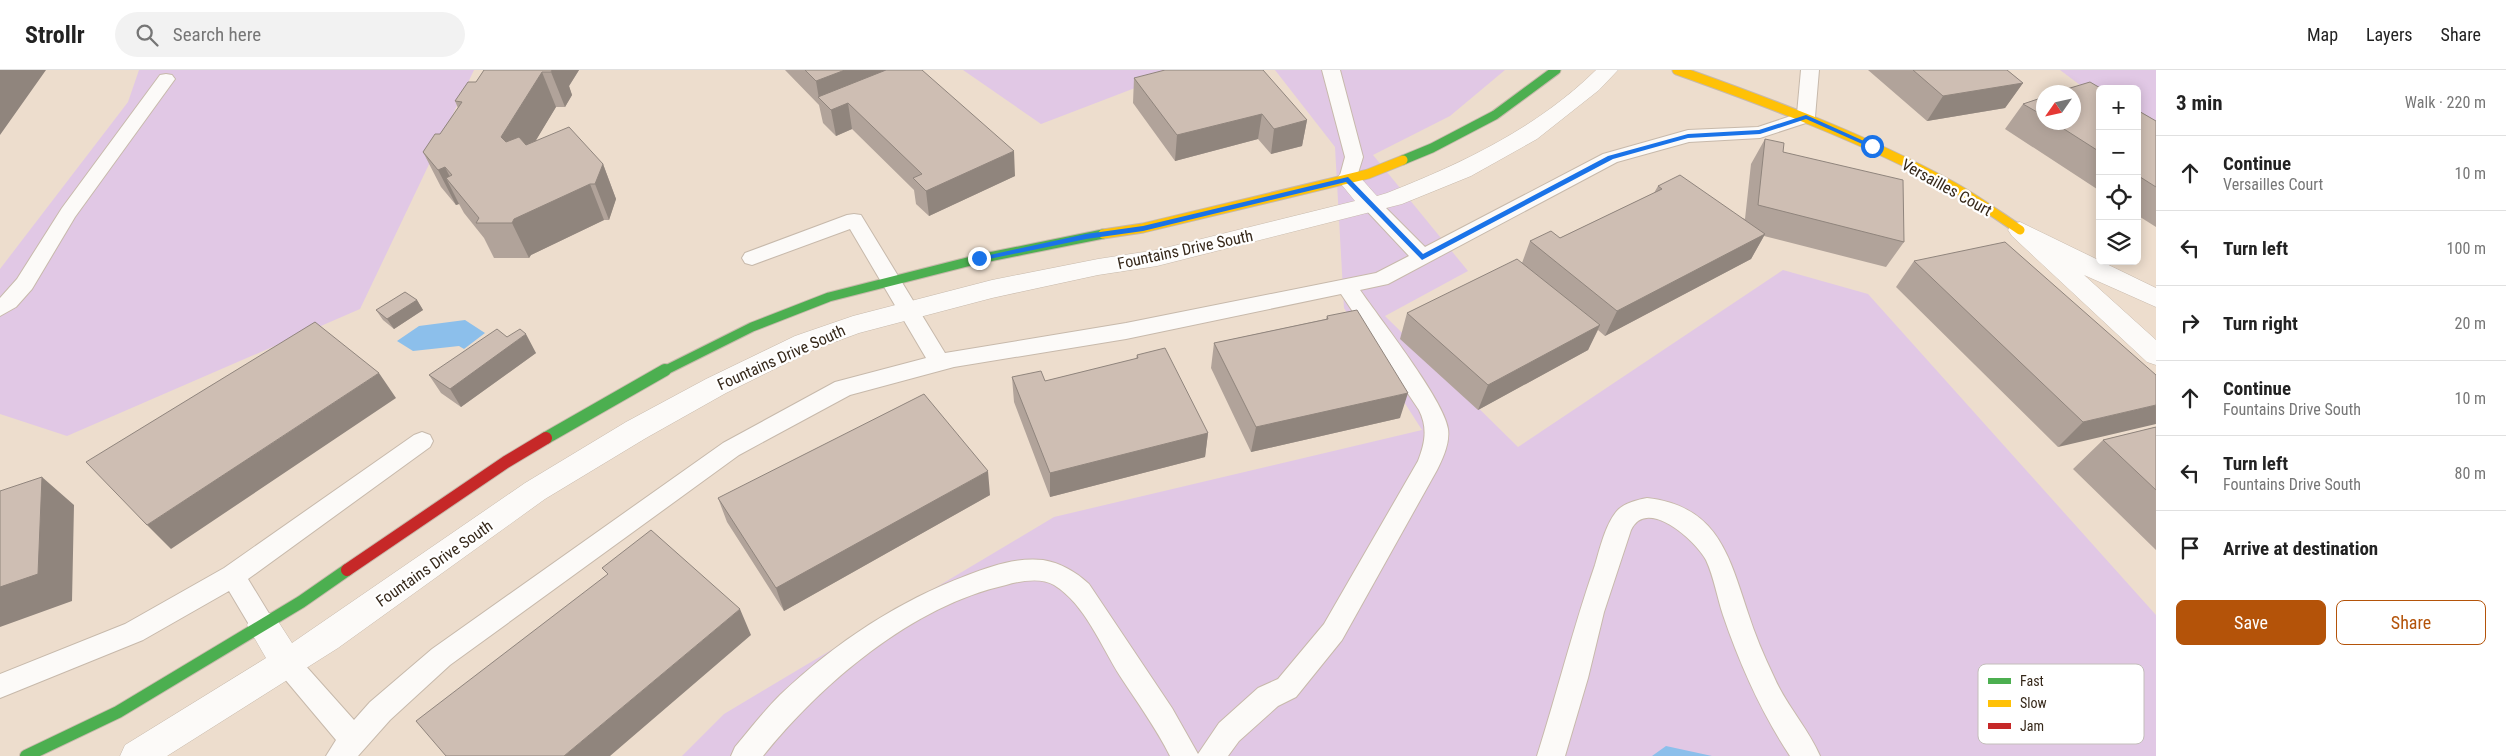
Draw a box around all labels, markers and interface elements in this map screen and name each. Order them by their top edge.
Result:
search box [115,12,465,57]
text: Strollr [25,21,85,49]
icon: search [133,21,161,49]
text: Search here [173,23,261,46]
text: Map [2307,24,2338,45]
text: Layers [2366,24,2413,45]
text: Share [2441,24,2481,45]
north arrow [2036,85,2081,130]
map controls [2096,85,2141,265]
button: + [2096,85,2141,130]
text: 3 min [2176,91,2223,115]
text: Walk · 220 m [2405,93,2486,112]
button: − [2096,130,2141,175]
route start [1861,135,1884,158]
text: Continue [2223,152,2291,175]
street label: Versailles Court [1898,155,1995,220]
icon: ahead [2176,159,2204,187]
text: 10 m [2454,164,2486,183]
button: locate [2096,175,2141,220]
text: Versailles Court [2223,175,2323,194]
button: layers [2096,220,2141,265]
street label: Fountains Drive South [1116,226,1255,273]
icon: left [2176,234,2204,262]
text: Turn left [2223,237,2288,260]
text: 100 m [2447,239,2486,258]
route end [968,247,991,270]
icon: right [2176,309,2204,337]
text: Turn right [2223,312,2298,335]
text: 20 m [2454,314,2486,333]
street label: Fountains Drive South [714,321,848,394]
text: Continue [2223,377,2291,400]
icon: ahead [2176,384,2204,412]
text: 10 m [2454,389,2486,408]
text: Fountains Drive South [2223,400,2361,419]
text: Turn left [2223,452,2288,475]
icon: left [2176,459,2204,487]
text: 80 m [2454,464,2486,483]
text: Fountains Drive South [2223,475,2361,494]
street label: Fountains Drive South [372,516,496,611]
icon: arrive [2176,534,2204,562]
text: Arrive at destination [2223,537,2378,560]
button: Save [2176,600,2326,645]
button: Share [2336,600,2486,645]
legend [1978,664,2144,744]
text: Fast [2020,673,2044,689]
text: Slow [2020,695,2047,711]
text: Jam [2020,718,2044,734]

